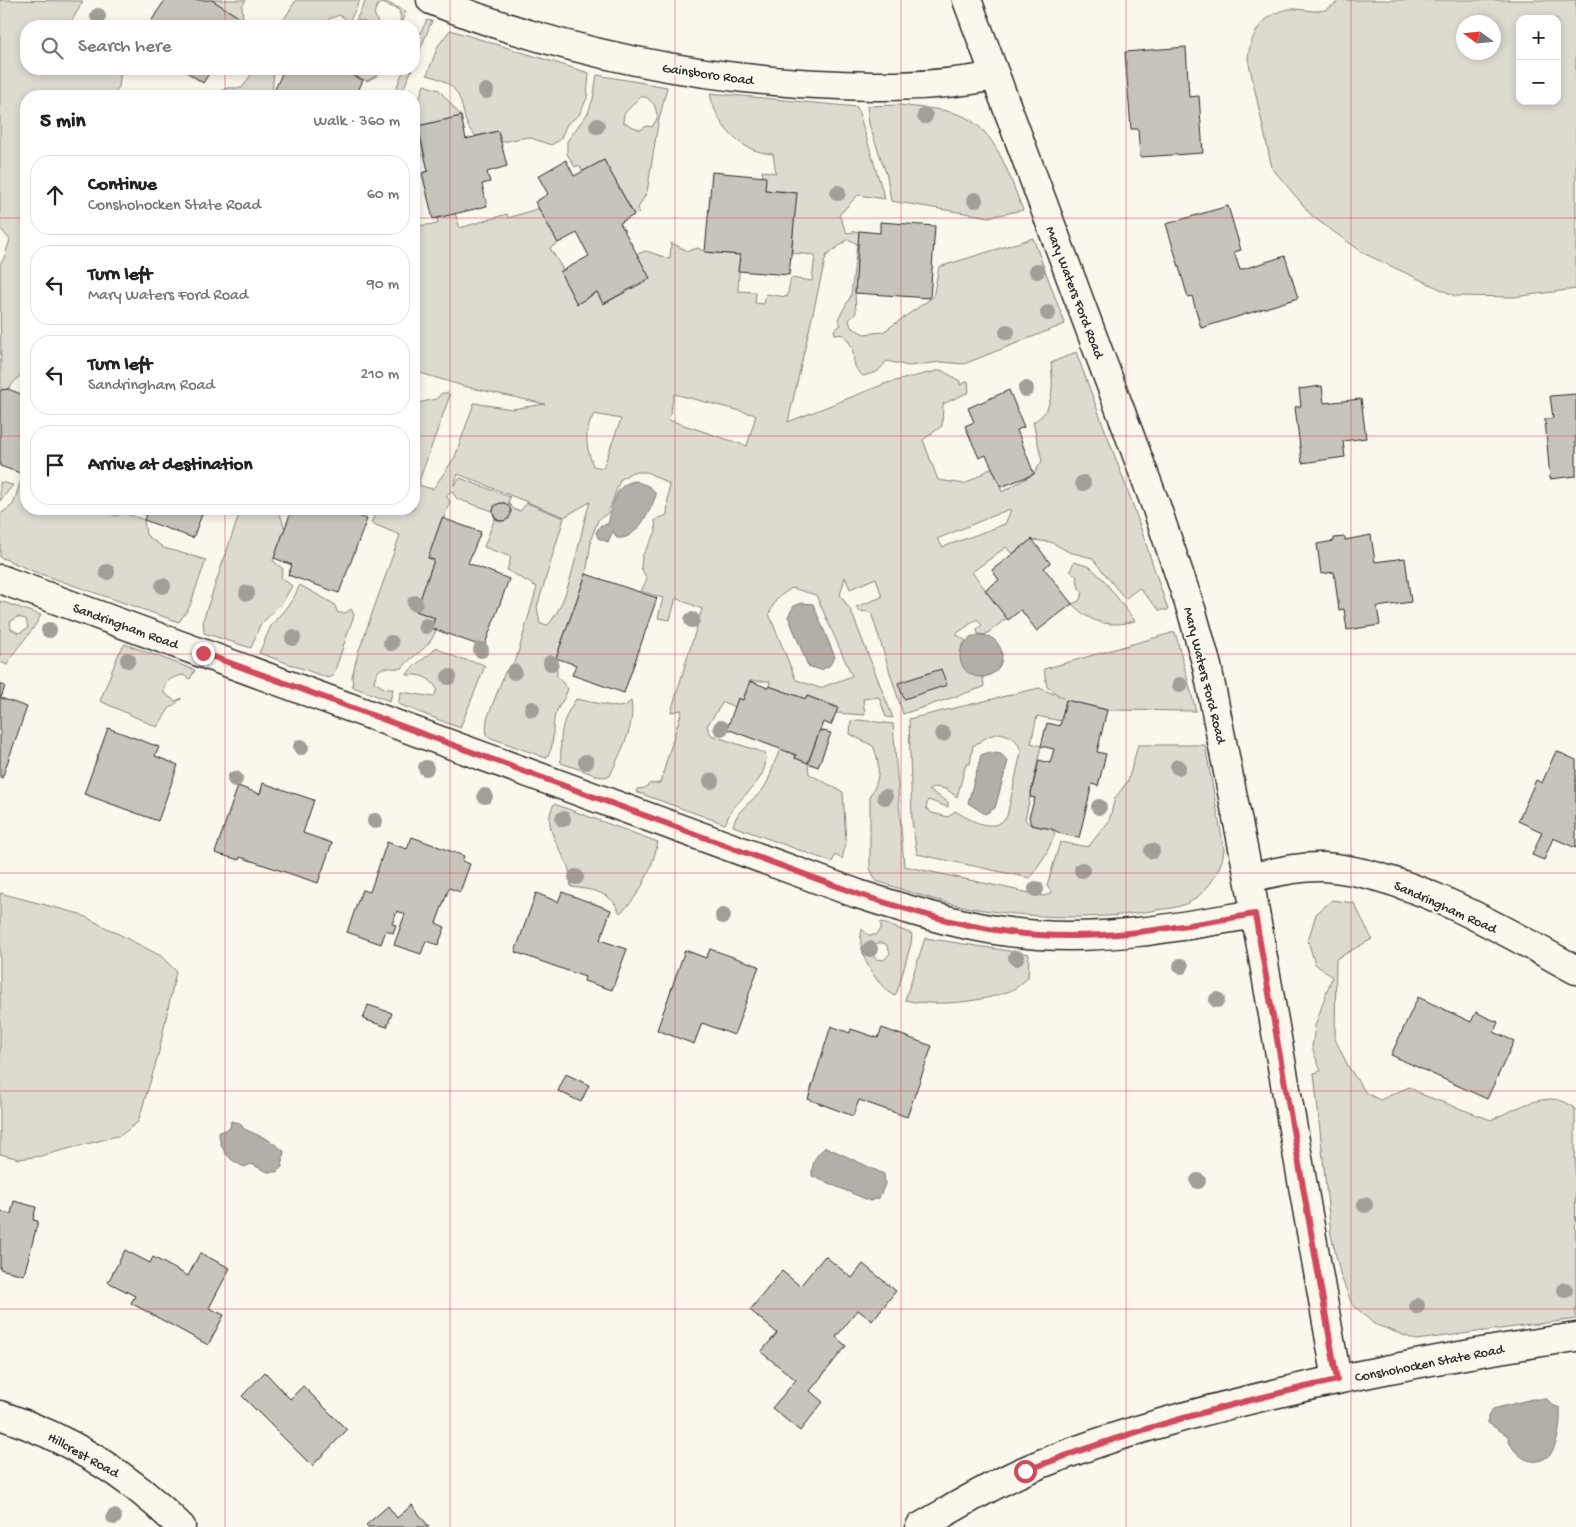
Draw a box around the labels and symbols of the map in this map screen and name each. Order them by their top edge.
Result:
north arrow [1456,15,1501,60]
street label: Gainsboro Road [661,61,756,91]
street label: Mary Waters Ford Road [1041,224,1107,363]
street label: Sandringham Road [70,600,182,655]
street label: Mary Waters Ford Road [1178,606,1229,747]
route end [192,642,215,665]
street label: Sandringham Road [1391,878,1501,939]
street label: Conshohocken State Road [1354,1341,1507,1387]
street label: Hillcrest Road [44,1430,123,1484]
route start [1014,1460,1037,1483]

